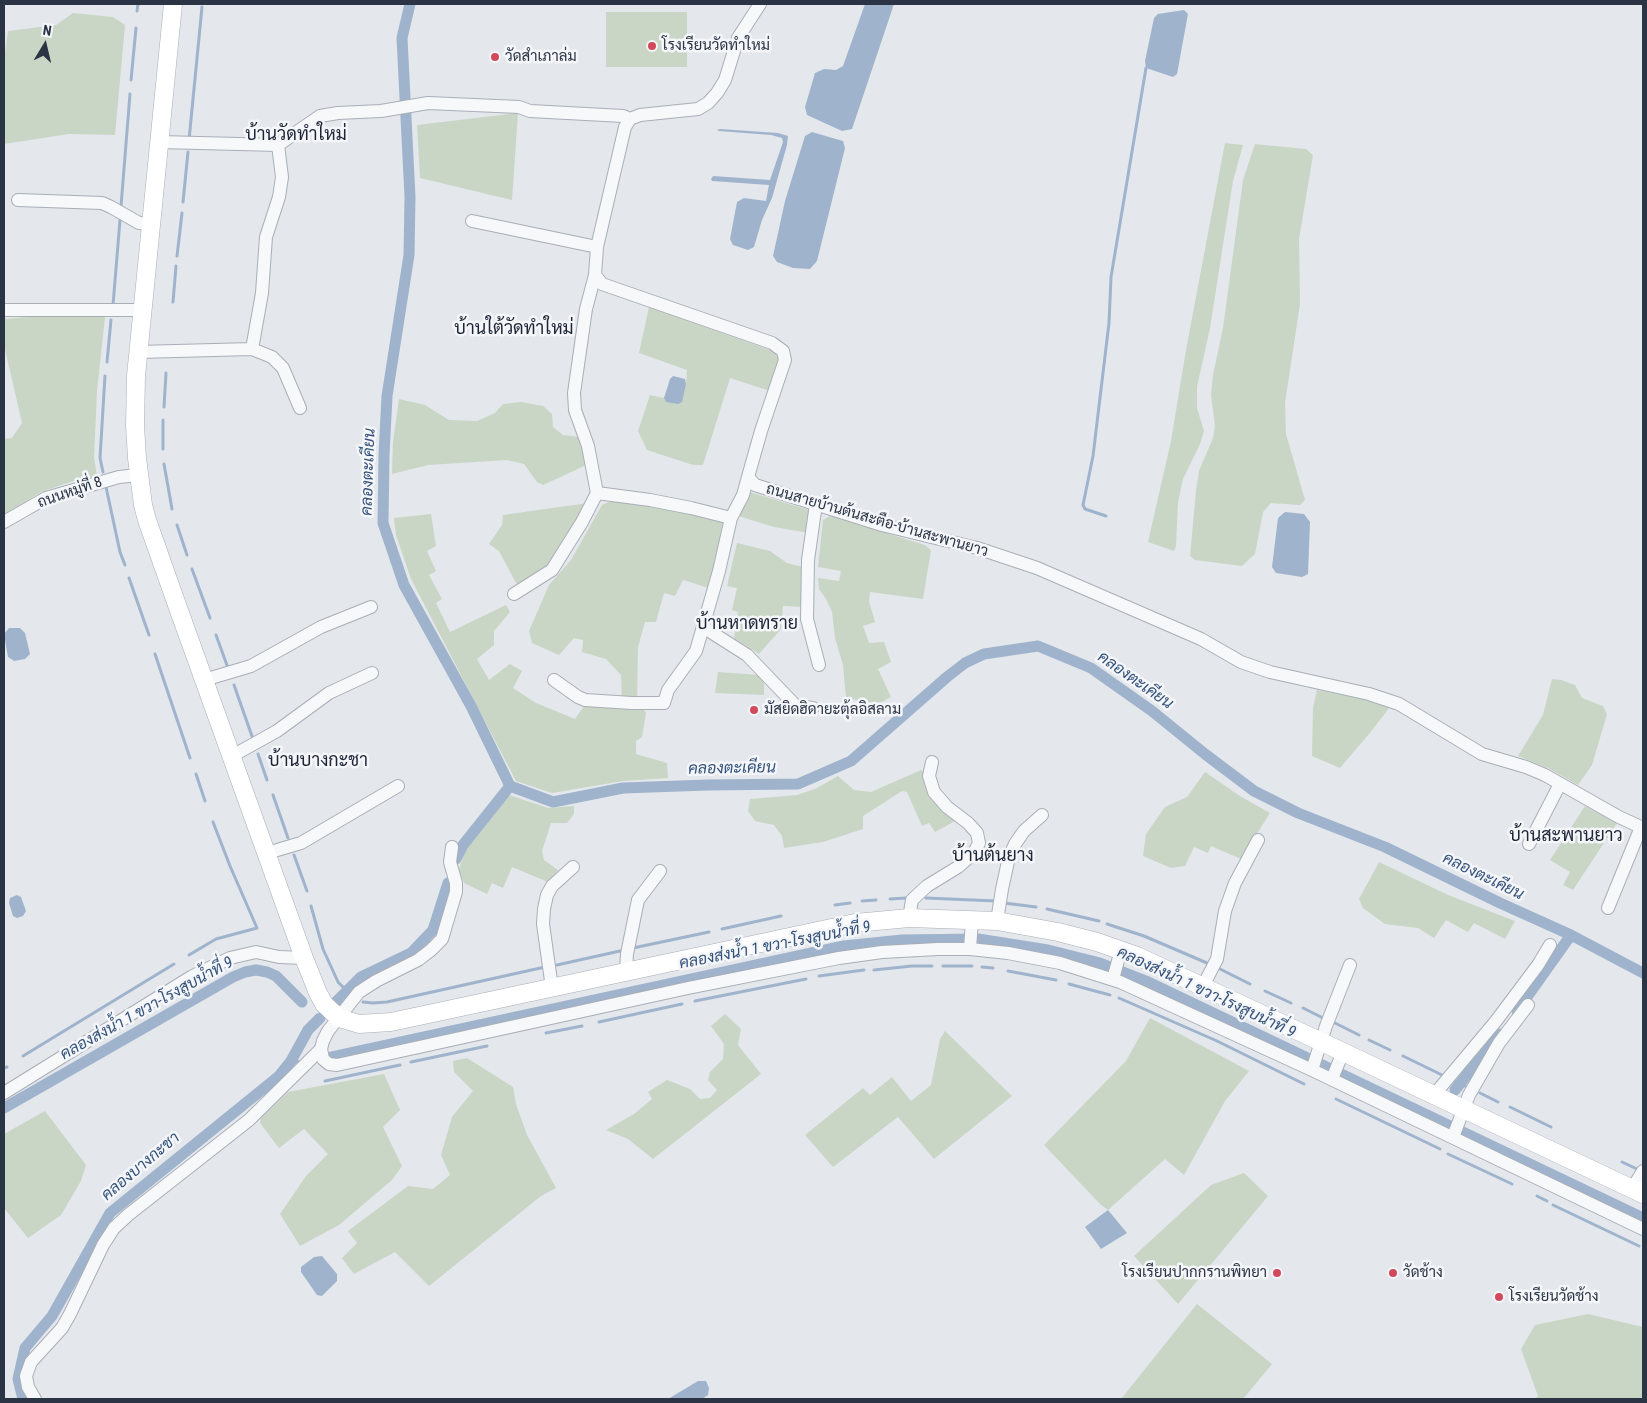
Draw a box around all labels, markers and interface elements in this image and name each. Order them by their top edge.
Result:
north arrow [20,20,70,70]
text: N [42,22,53,39]
place label: โรงเรียนวัดทำใหม่ [662,37,770,55]
marker: โรงเรียนวัดทำใหม่ [646,40,658,52]
place label: วัดสำเภาล่ม [505,48,577,66]
marker: วัดสำเภาล่ม [489,51,501,63]
district label: บ้านวัดทำใหม่ [245,124,347,146]
district label: บ้านใต้วัดทำใหม่ [454,318,574,340]
water label: คลองตะเคียน [358,428,380,516]
street label: ถนนหมู่ที่ 8 [35,474,105,512]
street label: ถนนสายบ้านต้นสะตือ-บ้านสะพานยาว [764,481,990,561]
district label: บ้านหาดทราย [696,613,798,635]
water label: คลองตะเคียน [1094,648,1176,714]
place label: มัสยิดฮิดายะตุ้ลอิสลาม [764,701,901,719]
marker: มัสยิดฮิดายะตุ้ลอิสลาม [748,704,760,716]
district label: บ้านบางกะชา [268,750,368,772]
water label: คลองตะเคียน [688,759,776,779]
district label: บ้านสะพานยาว [1509,825,1623,847]
district label: บ้านต้นยาง [952,845,1034,867]
water label: คลองตะเคียน [1439,849,1527,905]
water label: คลองส่งน้ำ 1 ขวา-โรงสูบน้ำที่ 9 [678,918,872,974]
water label: คลองส่งน้ำ 1 ขวา-โรงสูบน้ำที่ 9 [1114,943,1298,1043]
water label: คลองส่งน้ำ 1 ขวา-โรงสูบน้ำที่ 9 [57,953,237,1065]
water label: คลองบางกะชา [98,1129,184,1205]
place label: โรงเรียนปากกรานพิทยา [1122,1264,1267,1282]
place label: วัดช้าง [1403,1264,1443,1282]
marker: โรงเรียนปากกรานพิทยา [1271,1267,1283,1279]
marker: วัดช้าง [1387,1267,1399,1279]
place label: โรงเรียนวัดช้าง [1509,1288,1599,1306]
marker: โรงเรียนวัดช้าง [1493,1291,1505,1303]

